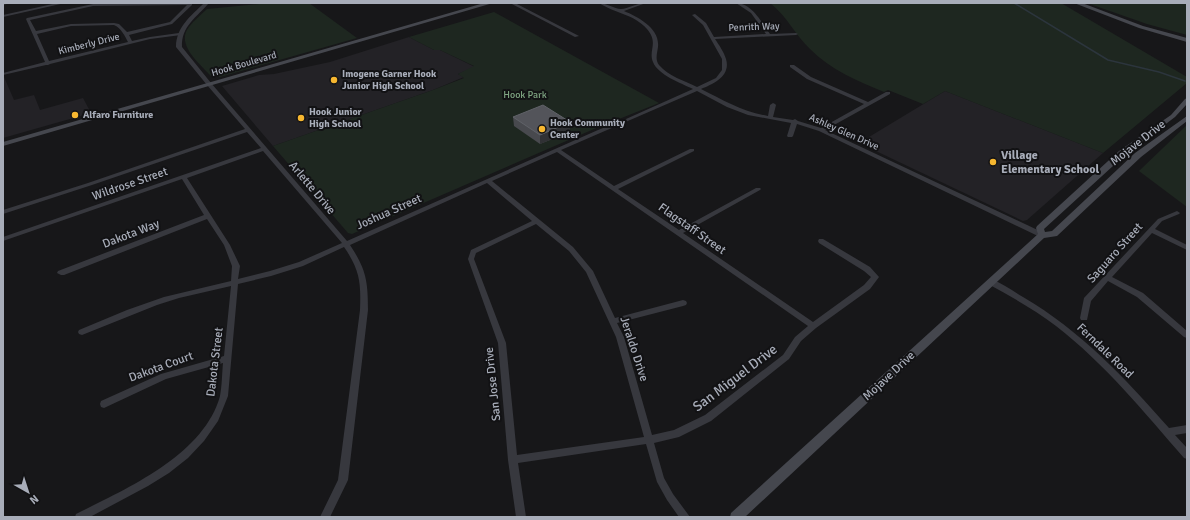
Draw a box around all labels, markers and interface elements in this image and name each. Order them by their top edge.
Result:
street label: Penrith Way [728,20,780,34]
street label: Kimberly Drive [57,31,121,57]
street label: Hook Boulevard [210,49,278,79]
place label: Imogene Garner Hook Junior High School [342,68,437,92]
marker: Imogene Garner Hook Junior High School [329,75,339,85]
park label: Hook Park [503,89,547,101]
place label: Hook Junior High School [309,106,362,130]
place label: Alfaro Furniture [83,109,153,121]
marker: Alfaro Furniture [70,110,80,120]
street label: Ashley Glen Drive [807,111,881,153]
marker: Hook Junior High School [296,113,306,123]
place label: Hook Community Center [550,117,625,141]
street label: Mojave Drive [1107,117,1169,169]
marker: Hook Community Center [537,124,547,134]
place label: Village Elementary School [1001,148,1100,177]
marker: Village Elementary School [988,157,998,167]
street label: Arlette Drive [285,158,339,218]
street label: Wildrose Street [90,164,170,204]
street label: Joshua Street [354,191,424,233]
street label: Flagstaff Street [655,200,729,258]
street label: Dakota Way [100,216,162,252]
street label: Saguaro Street [1084,220,1146,286]
street label: Jeraldo Drive [616,315,652,383]
street label: Ferndale Road [1074,320,1136,382]
street label: Dakota Street [203,326,227,398]
street label: San Miguel Drive [689,341,781,415]
street label: San Jose Drive [482,346,504,422]
street label: Dakota Court [127,348,195,386]
street label: Mojave Drive [860,348,918,404]
north arrow [8,472,48,512]
text: N [27,492,41,507]

